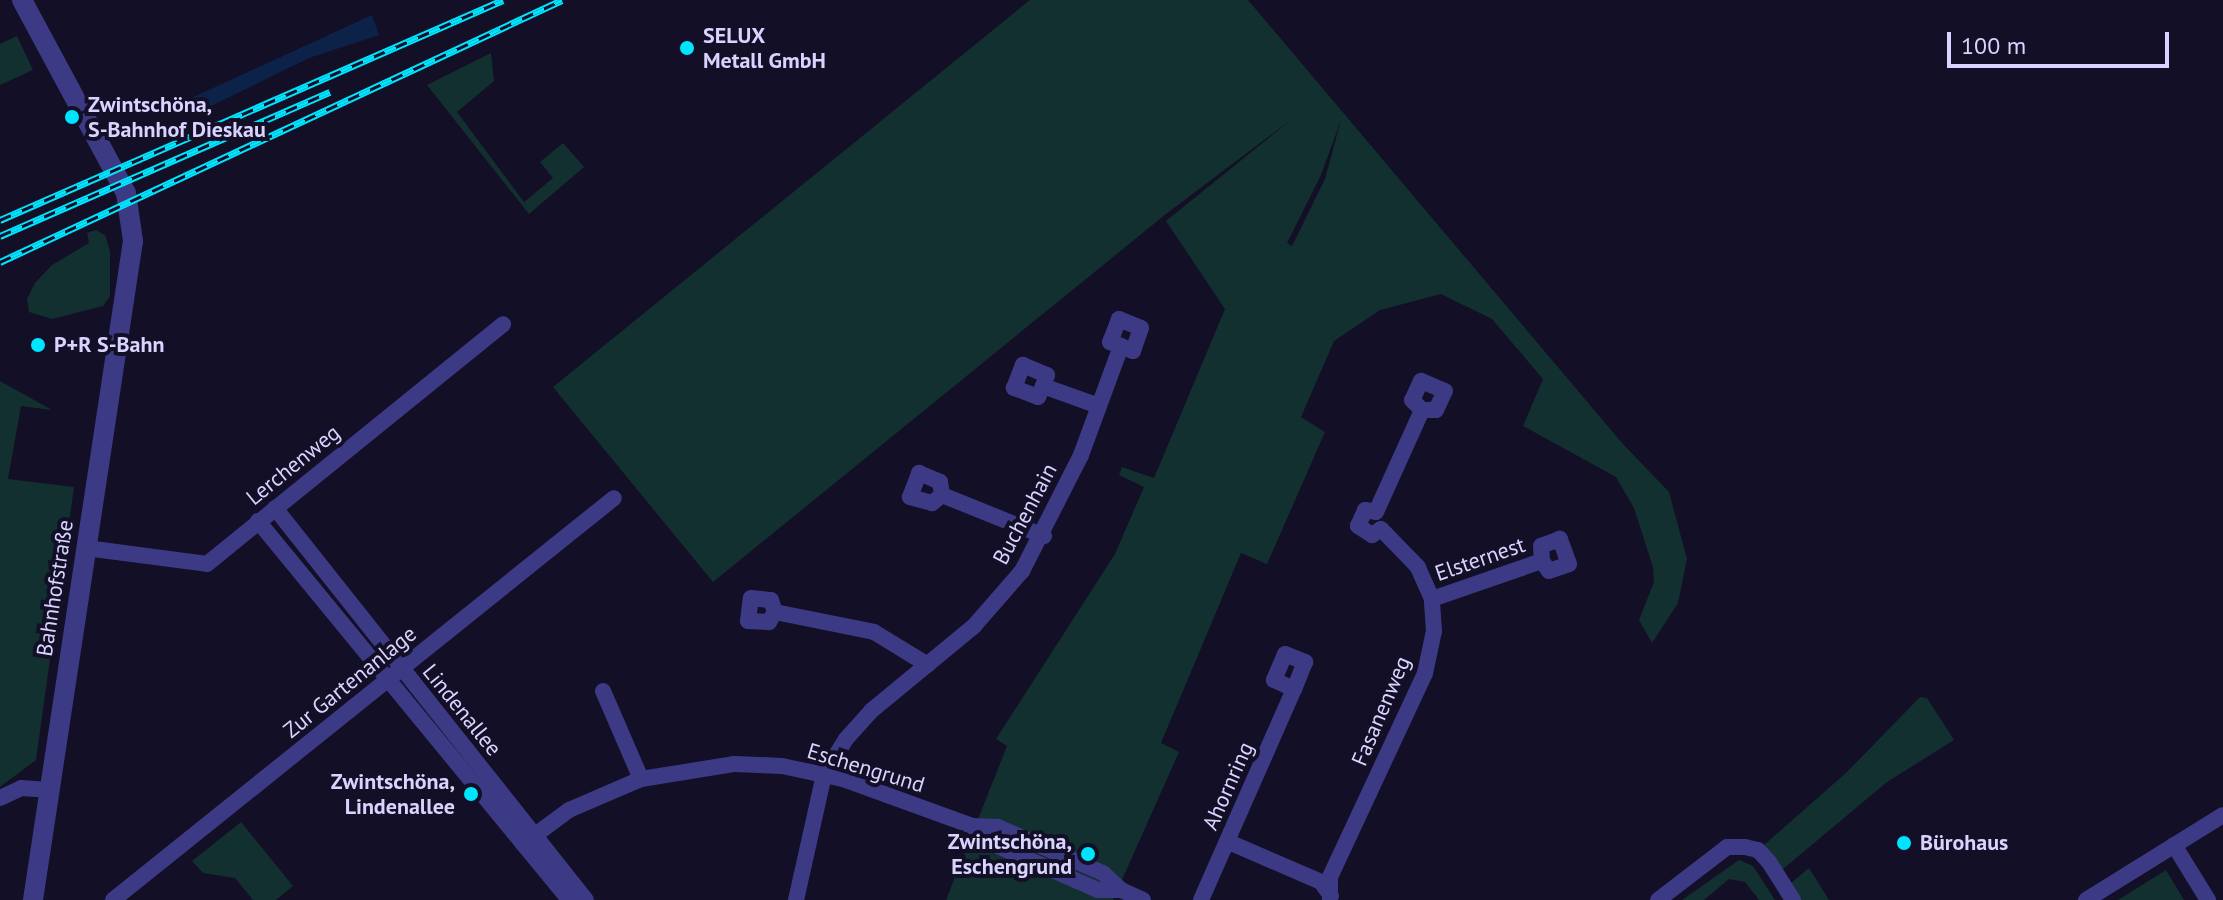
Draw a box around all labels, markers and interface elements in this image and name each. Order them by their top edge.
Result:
scale bar [1951,16,2173,66]
place label: SELUX Metall GmbH [703,22,826,74]
text: 100 m [1961,30,2026,61]
marker: SELUX Metall GmbH [678,39,696,57]
place label: Zwintschöna, S-Bahnhof Dieskau [88,91,266,142]
marker: Zwintschöna, S-Bahnhof Dieskau [63,108,81,126]
place label: P+R S-Bahn [54,332,164,358]
marker: P+R S-Bahn [29,336,47,354]
street label: Lerchenweg [241,419,345,511]
street label: Buchenhain [987,459,1063,569]
street label: Bahnhofstraße [31,518,79,658]
street label: Elsternest [1432,531,1528,587]
street label: Zur Gartenanlage [278,620,422,744]
street label: Fasanenweg [1346,652,1416,770]
street label: Lindenallee [417,659,507,761]
street label: Eschengrund [804,738,928,798]
street label: Ahornring [1197,738,1259,834]
place label: Zwintschöna, Lindenallee [331,768,455,820]
marker: Zwintschöna, Lindenallee [462,785,480,803]
place label: Zwintschöna, Eschengrund [948,828,1072,880]
place label: Bürohaus [1920,830,2008,856]
marker: Bürohaus [1895,834,1913,852]
marker: Zwintschöna, Eschengrund [1079,845,1097,863]

